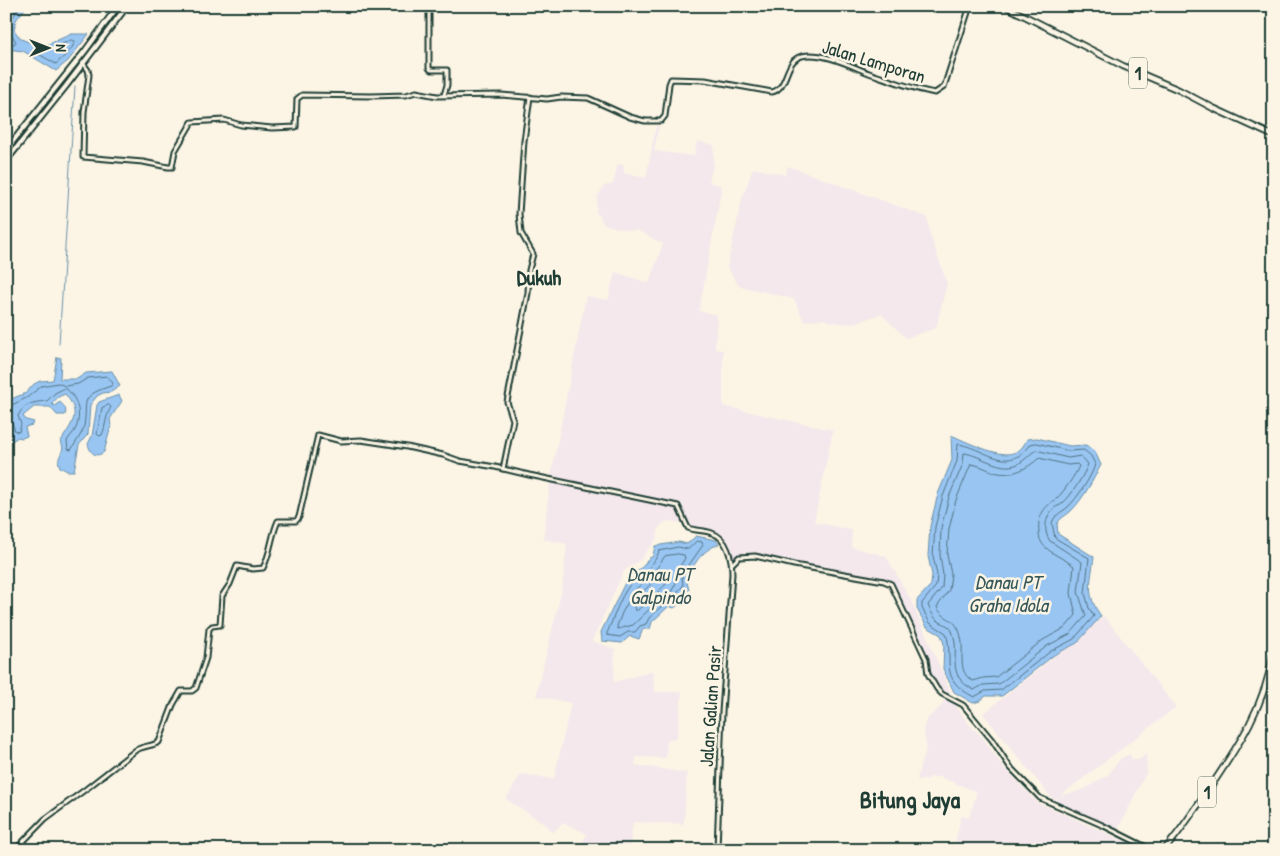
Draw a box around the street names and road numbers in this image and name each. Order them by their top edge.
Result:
street label: Jalan Lamporan [819,33,929,89]
road number: 1 [1129,58,1147,88]
street label: Jalan Galian Pasir [693,644,727,768]
road number: 1 [1198,776,1216,808]

